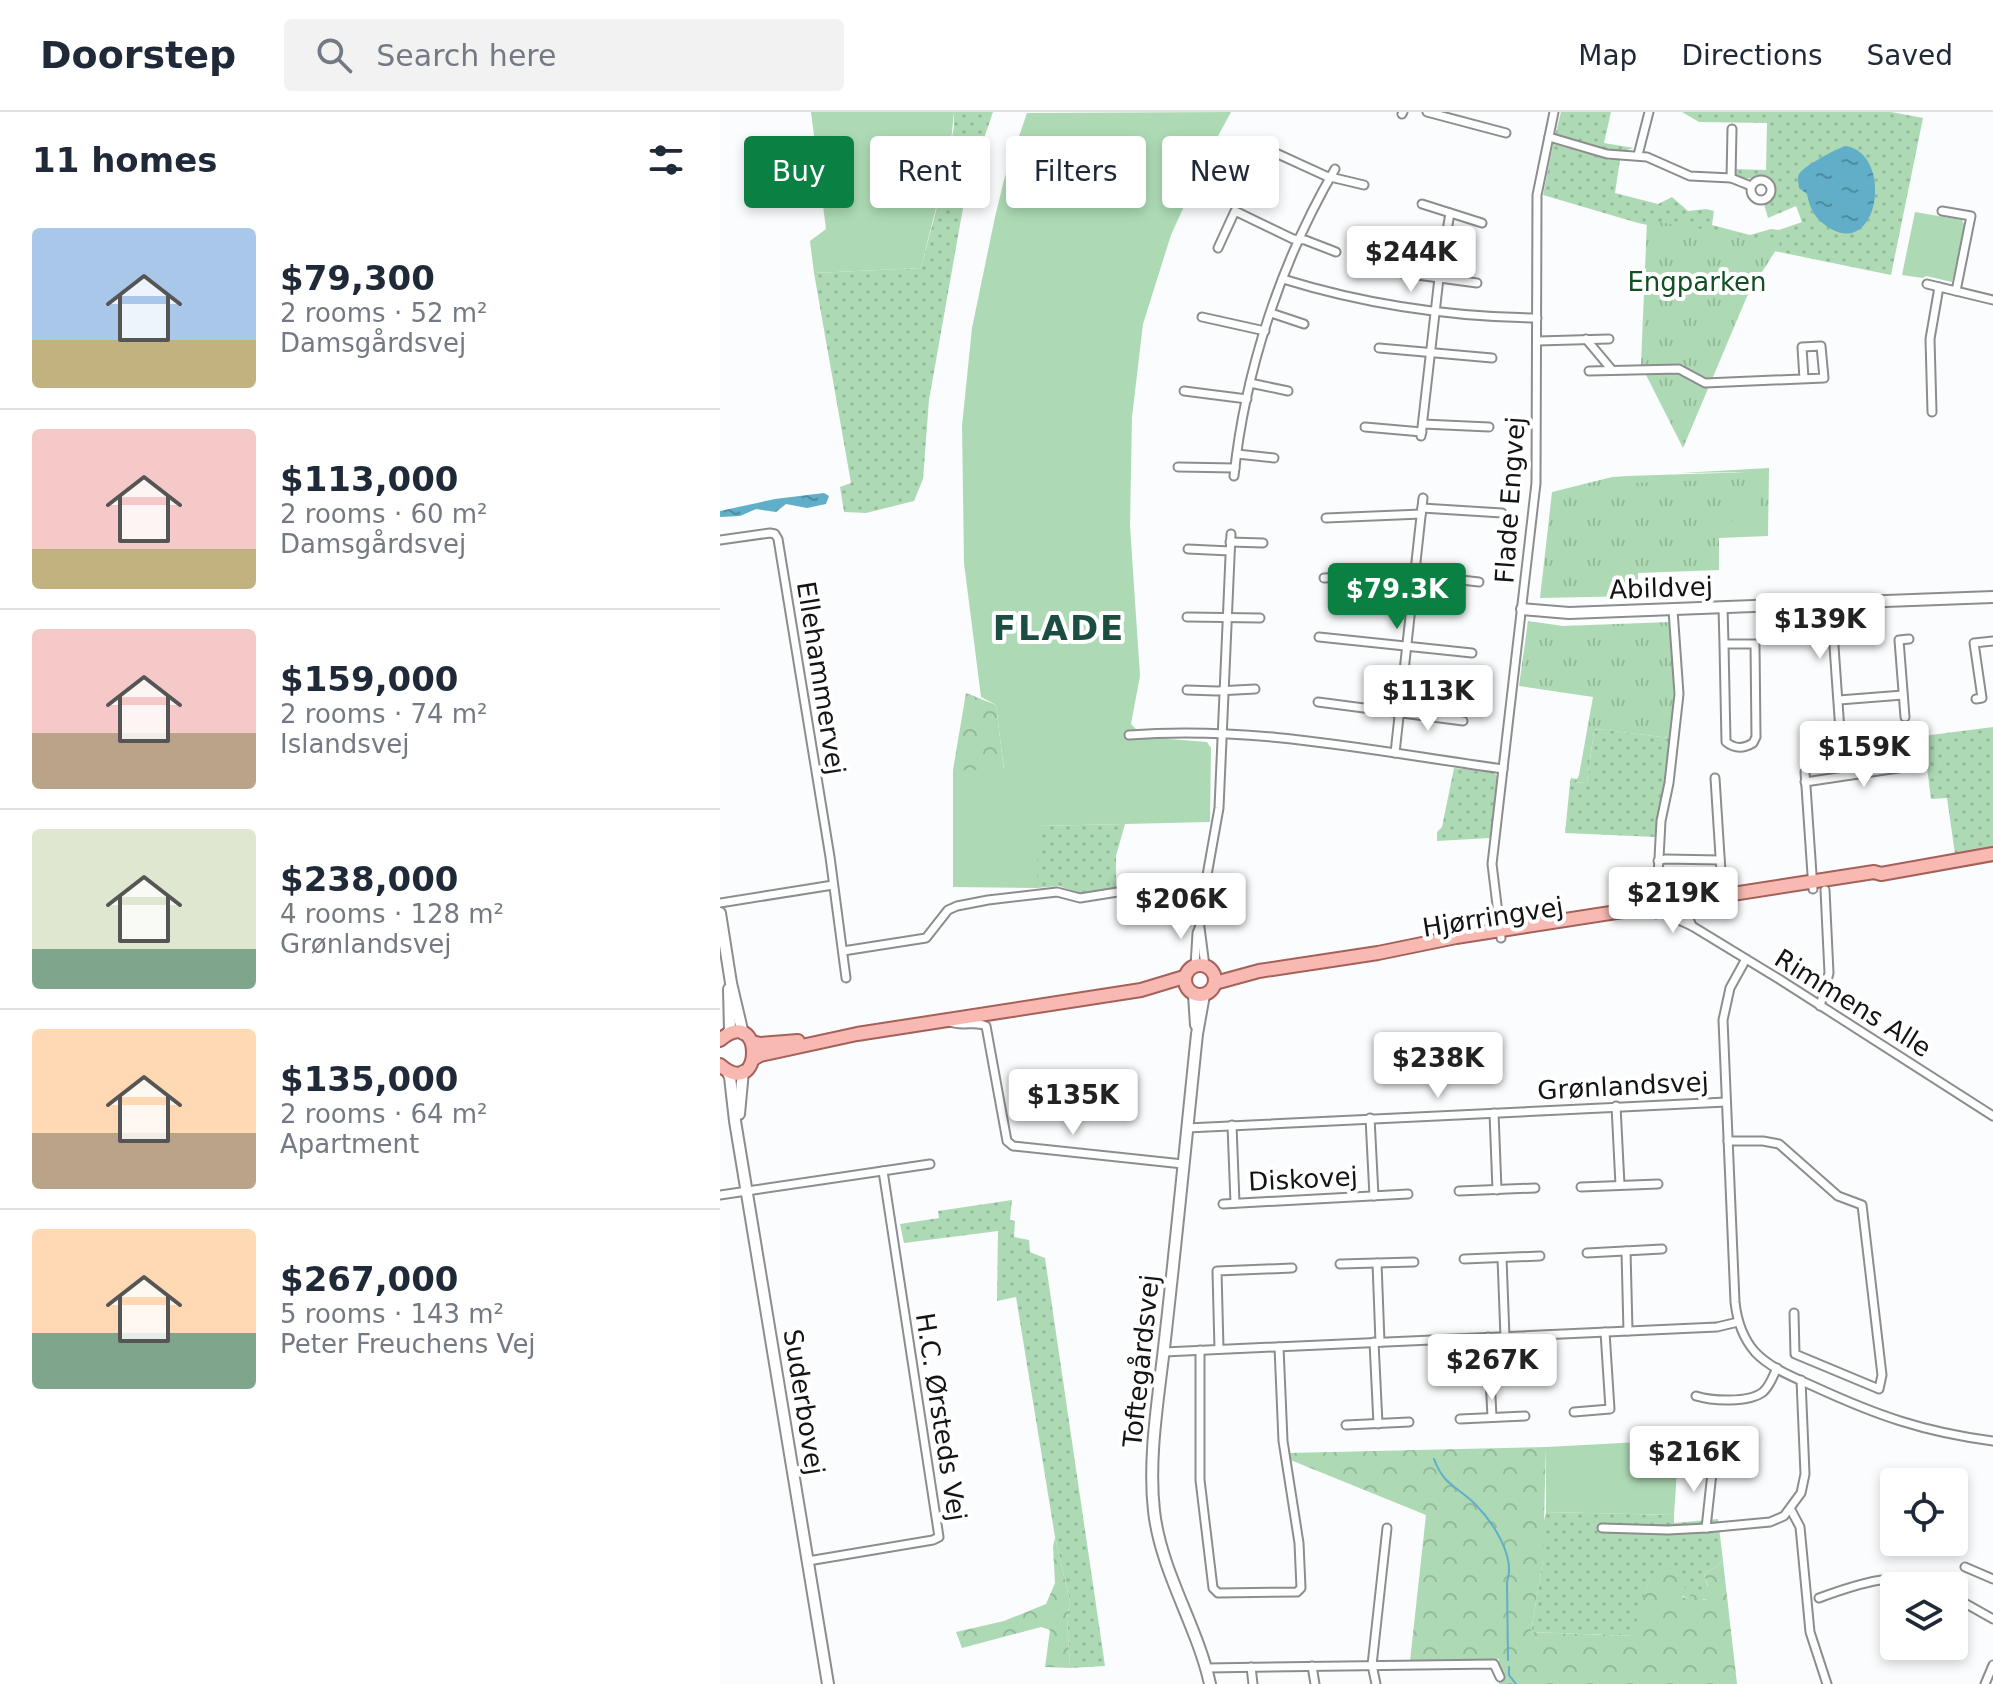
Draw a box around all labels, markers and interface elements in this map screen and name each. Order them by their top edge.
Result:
search box [284,19,844,91]
text: Doorstep [40,33,236,77]
icon: search [312,33,356,77]
text: Search here [376,38,556,73]
text: Map [1578,39,1637,72]
text: Directions [1681,39,1822,72]
text: Saved [1866,39,1953,72]
chip: Buy [744,136,854,208]
chip: Rent [870,136,990,208]
chip: Filters [1006,136,1146,208]
chip: New [1162,136,1279,208]
icon: filters [644,138,688,182]
text: 11 homes [32,140,217,180]
pin: $244K [1355,226,1467,294]
text: $244K [1365,237,1457,267]
text: $79,300 [280,258,435,298]
icon: home [96,260,192,356]
park label: Engparken [1627,267,1767,297]
text: 2 rooms · 52 m² [280,298,488,328]
text: Damsgårdsvej [280,328,466,358]
street label: Flade Engvej [1489,416,1531,584]
text: $113,000 [280,459,459,499]
icon: home [96,461,192,557]
text: 2 rooms · 60 m² [280,499,488,529]
text: Damsgårdsvej [280,529,466,559]
pin: $79.3K [1332,563,1462,631]
street label: Abildvej [1609,571,1713,605]
text: $79.3K [1346,574,1448,604]
street label: Ellehammervej [791,579,851,777]
pin: $139K [1764,593,1876,661]
text: $139K [1774,604,1866,634]
district label: FLADE [993,608,1125,648]
text: $159,000 [280,659,459,699]
icon: home [96,661,192,757]
pin: $113K [1372,665,1484,733]
text: $113K [1382,676,1474,706]
text: 2 rooms · 74 m² [280,699,488,729]
pin: $159K [1808,721,1920,789]
text: Islandsvej [280,729,410,759]
text: $159K [1818,732,1910,762]
text: $238,000 [280,859,459,899]
icon: home [96,861,192,957]
pin: $219K [1617,867,1729,935]
pin: $206K [1125,873,1237,941]
text: $219K [1627,878,1719,908]
text: $206K [1135,884,1227,914]
street label: Hjørringvej [1420,891,1566,943]
text: 4 rooms · 128 m² [280,899,504,929]
text: Grønlandsvej [280,929,452,959]
street label: Rimmens Alle [1769,943,1937,1063]
pin: $238K [1382,1032,1494,1100]
text: $238K [1392,1043,1484,1073]
text: $135,000 [280,1059,459,1099]
icon: home [96,1061,192,1157]
street label: Grønlandsvej [1537,1067,1709,1105]
pin: $135K [1017,1069,1129,1137]
text: $135K [1027,1080,1119,1110]
text: 2 rooms · 64 m² [280,1099,488,1129]
text: Apartment [280,1129,419,1159]
street label: Diskovej [1248,1161,1358,1197]
text: $267,000 [280,1259,459,1299]
icon: home [96,1261,192,1357]
street label: Toftegårdsvej [1117,1273,1165,1450]
text: 5 rooms · 143 m² [280,1299,504,1329]
street label: H.C. Ørsteds Vej [910,1311,972,1523]
street label: Suderbovej [778,1327,830,1477]
text: Peter Freuchens Vej [280,1329,536,1359]
pin: $267K [1436,1334,1548,1402]
text: $267K [1446,1345,1538,1375]
pin: $216K [1638,1426,1750,1494]
text: $216K [1648,1437,1740,1467]
map controls [1880,1468,1968,1660]
button: locate [1880,1468,1968,1556]
button: layers [1880,1572,1968,1660]

